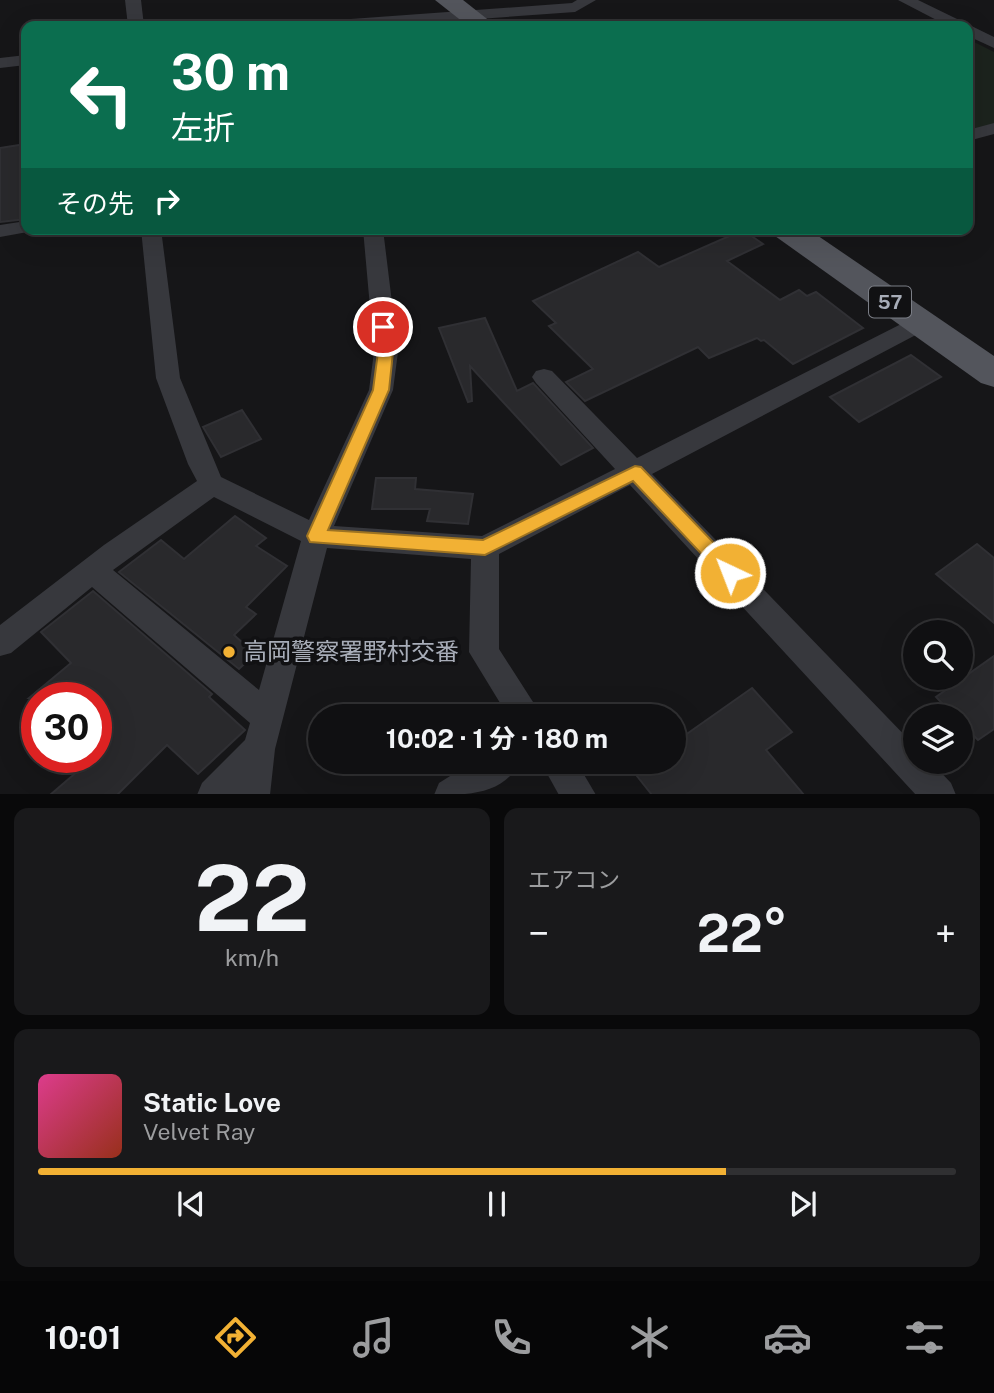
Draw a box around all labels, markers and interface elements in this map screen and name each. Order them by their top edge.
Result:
text: 30 m [171,43,290,101]
icon: left [56,49,147,140]
text: 左折 [171,109,235,146]
icon: right [148,182,186,220]
text: その先 [56,188,134,219]
road number: 57 [869,286,911,318]
pin [353,297,413,357]
icon: arrive [364,308,402,346]
position arrow [693,536,767,610]
map controls [903,620,973,774]
button: search [903,620,973,690]
place label: 高岡警察署野村交番 [243,637,459,665]
marker: 高岡警察署野村交番 [221,644,237,660]
speed limit sign: 30 [21,682,112,773]
button: layers [903,704,973,774]
text: 10:02 · 1 分 · 180 m [386,723,608,754]
text: 22 [194,845,310,951]
text: エアコン [528,866,620,893]
text: 22° [697,903,787,964]
text: − [528,911,549,956]
text: + [935,911,956,956]
text: km/h [225,944,279,971]
text: Static Love [143,1087,281,1118]
text: Velvet Ray [143,1118,255,1145]
icon: previous [172,1185,210,1223]
icon: pause [478,1185,516,1223]
icon: next [784,1185,822,1223]
icon: directions [211,1313,260,1362]
icon: music [349,1313,398,1362]
icon: phone [487,1313,536,1362]
icon: climate [625,1313,674,1362]
icon: car [763,1313,812,1362]
icon: filters [900,1313,949,1362]
text: 10:01 [44,1319,122,1356]

